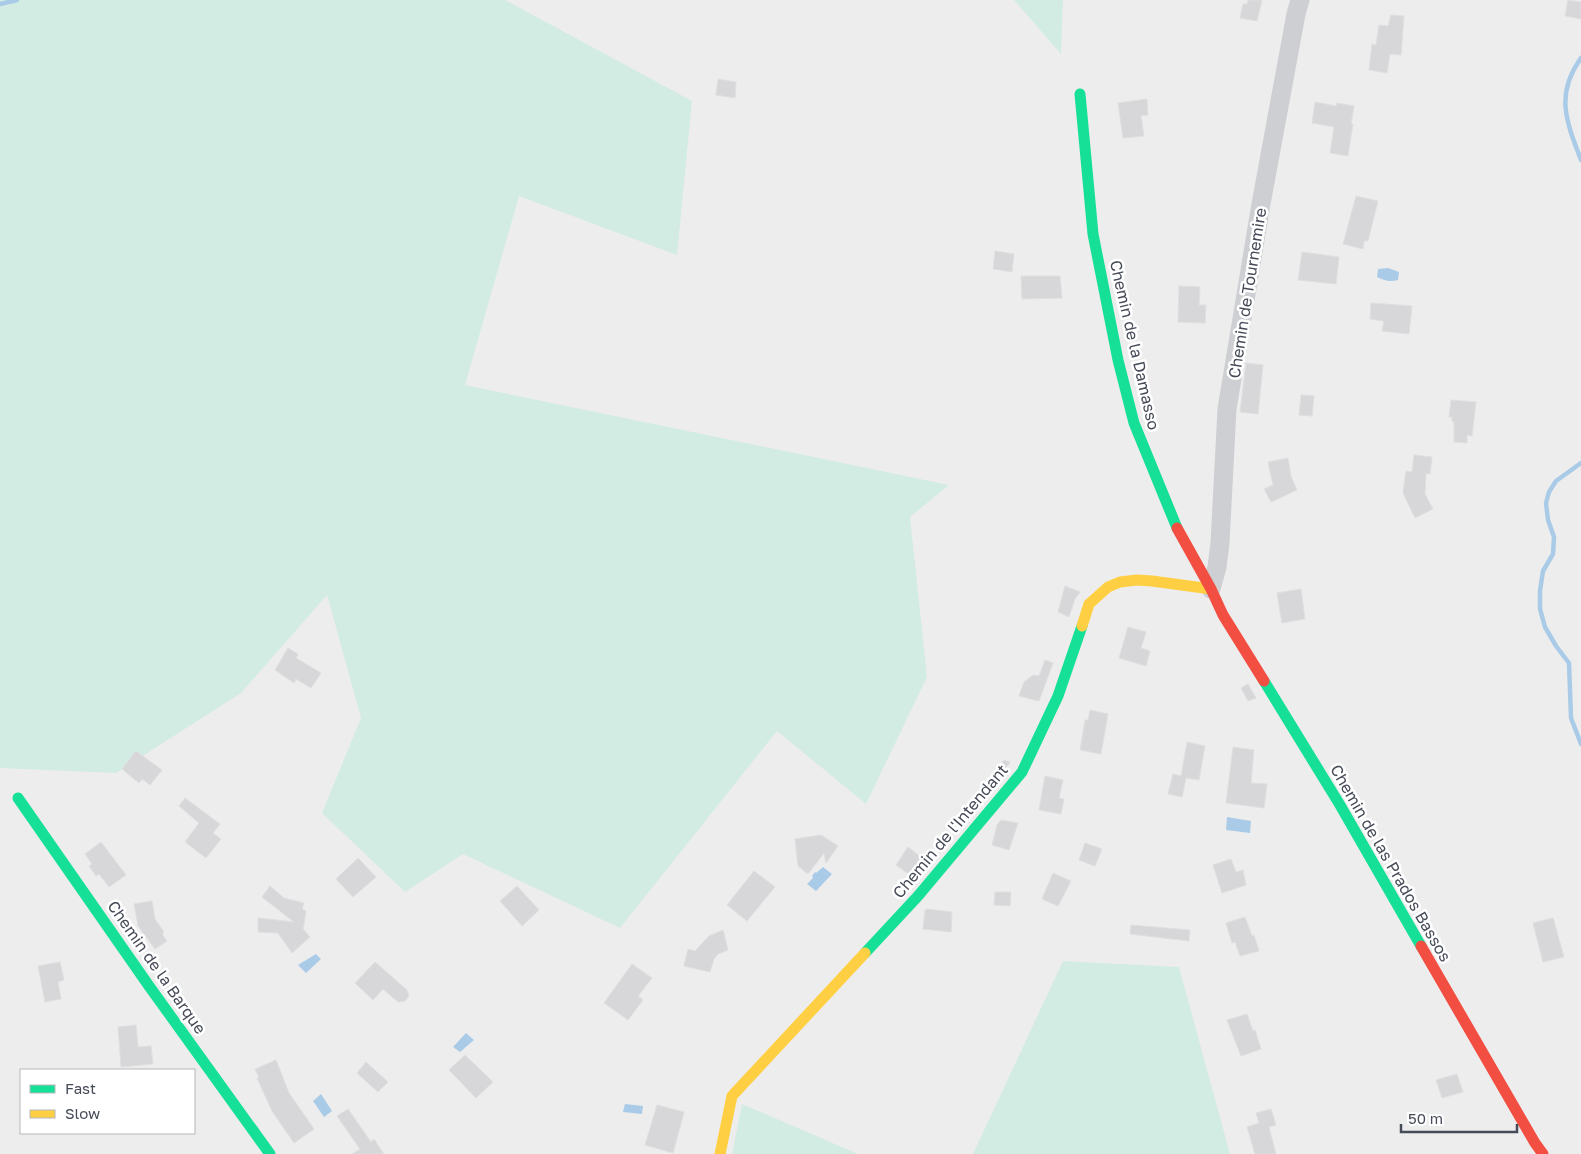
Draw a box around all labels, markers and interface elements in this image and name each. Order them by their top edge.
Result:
street label: Chemin de Tournemire [1224,206,1270,380]
street label: Chemin de la Damasso [1106,258,1164,432]
street label: Chemin de l'Intendant [888,760,1012,902]
street label: Chemin de las Prados Bassos [1326,761,1456,965]
street label: Chemin de la Barque [103,896,211,1038]
legend [20,1069,195,1134]
text: Fast [65,1079,96,1097]
scale bar [1401,1102,1517,1134]
text: Slow [65,1104,100,1122]
text: 50 m [1408,1109,1443,1127]

